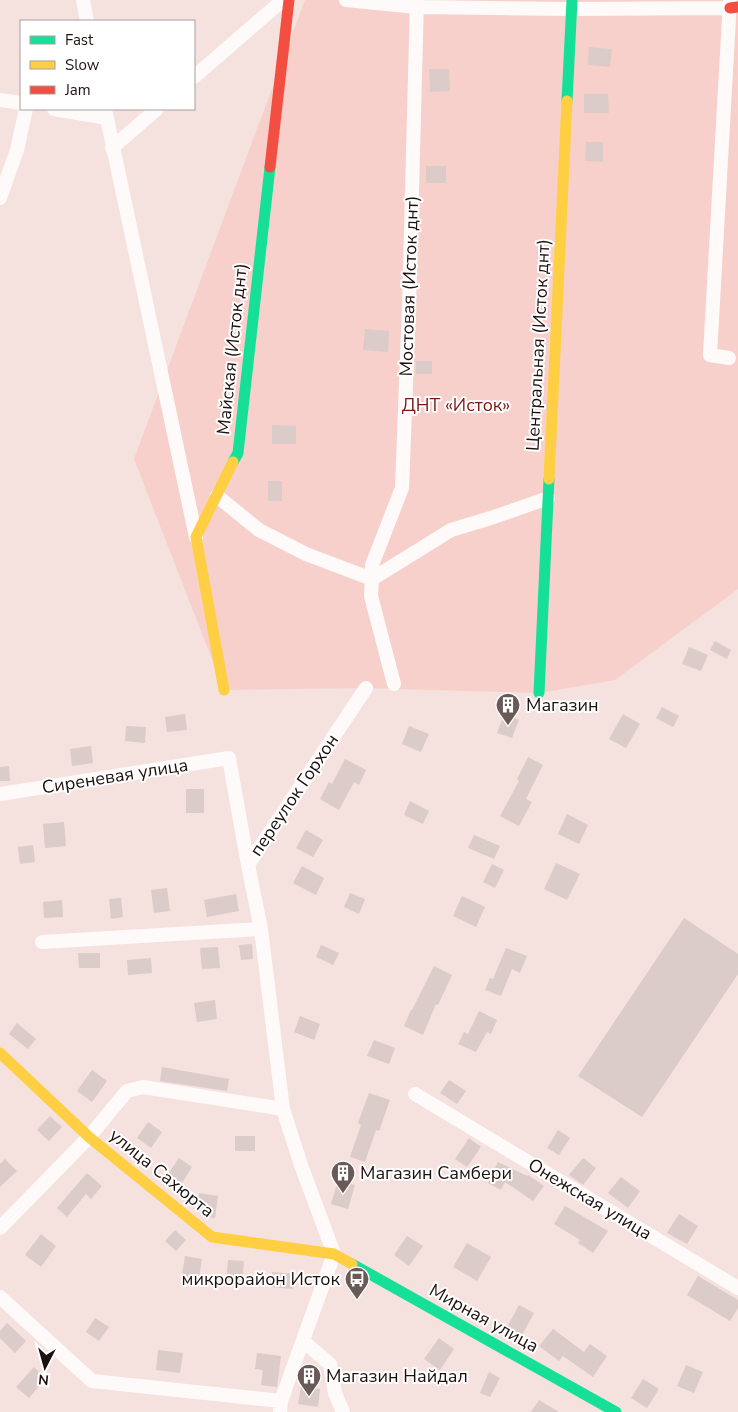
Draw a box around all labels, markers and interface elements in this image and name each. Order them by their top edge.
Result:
legend [20,20,195,110]
text: Fast [65,30,94,50]
text: Slow [65,55,100,75]
text: Jam [64,80,91,100]
street label: Мостовая (Исток днт) [394,195,424,377]
street label: Центральная (Исток днт) [520,238,556,452]
street label: Майская (Исток днт) [211,262,253,436]
park label: ДНТ «Исток» [402,393,510,417]
building icon: Магазин [495,692,521,726]
place label: Магазин [526,693,599,717]
street label: переулок Горхон [244,729,344,861]
street label: Сиреневая улица [40,753,190,799]
street label: улица Сахюрта [105,1123,219,1223]
street label: Онежская улица [524,1153,656,1245]
building icon: Магазин Самбери [330,1160,356,1194]
place label: Магазин Самбери [360,1161,512,1185]
bus stop icon: микрорайон Исток [344,1266,370,1300]
place label: микрорайон Исток [182,1267,341,1291]
street label: Мирная улица [425,1278,543,1358]
north arrow [20,1342,70,1392]
building icon: Магазин Найдал [296,1363,322,1397]
place label: Магазин Найдал [326,1364,468,1388]
text: N [37,1369,50,1389]

